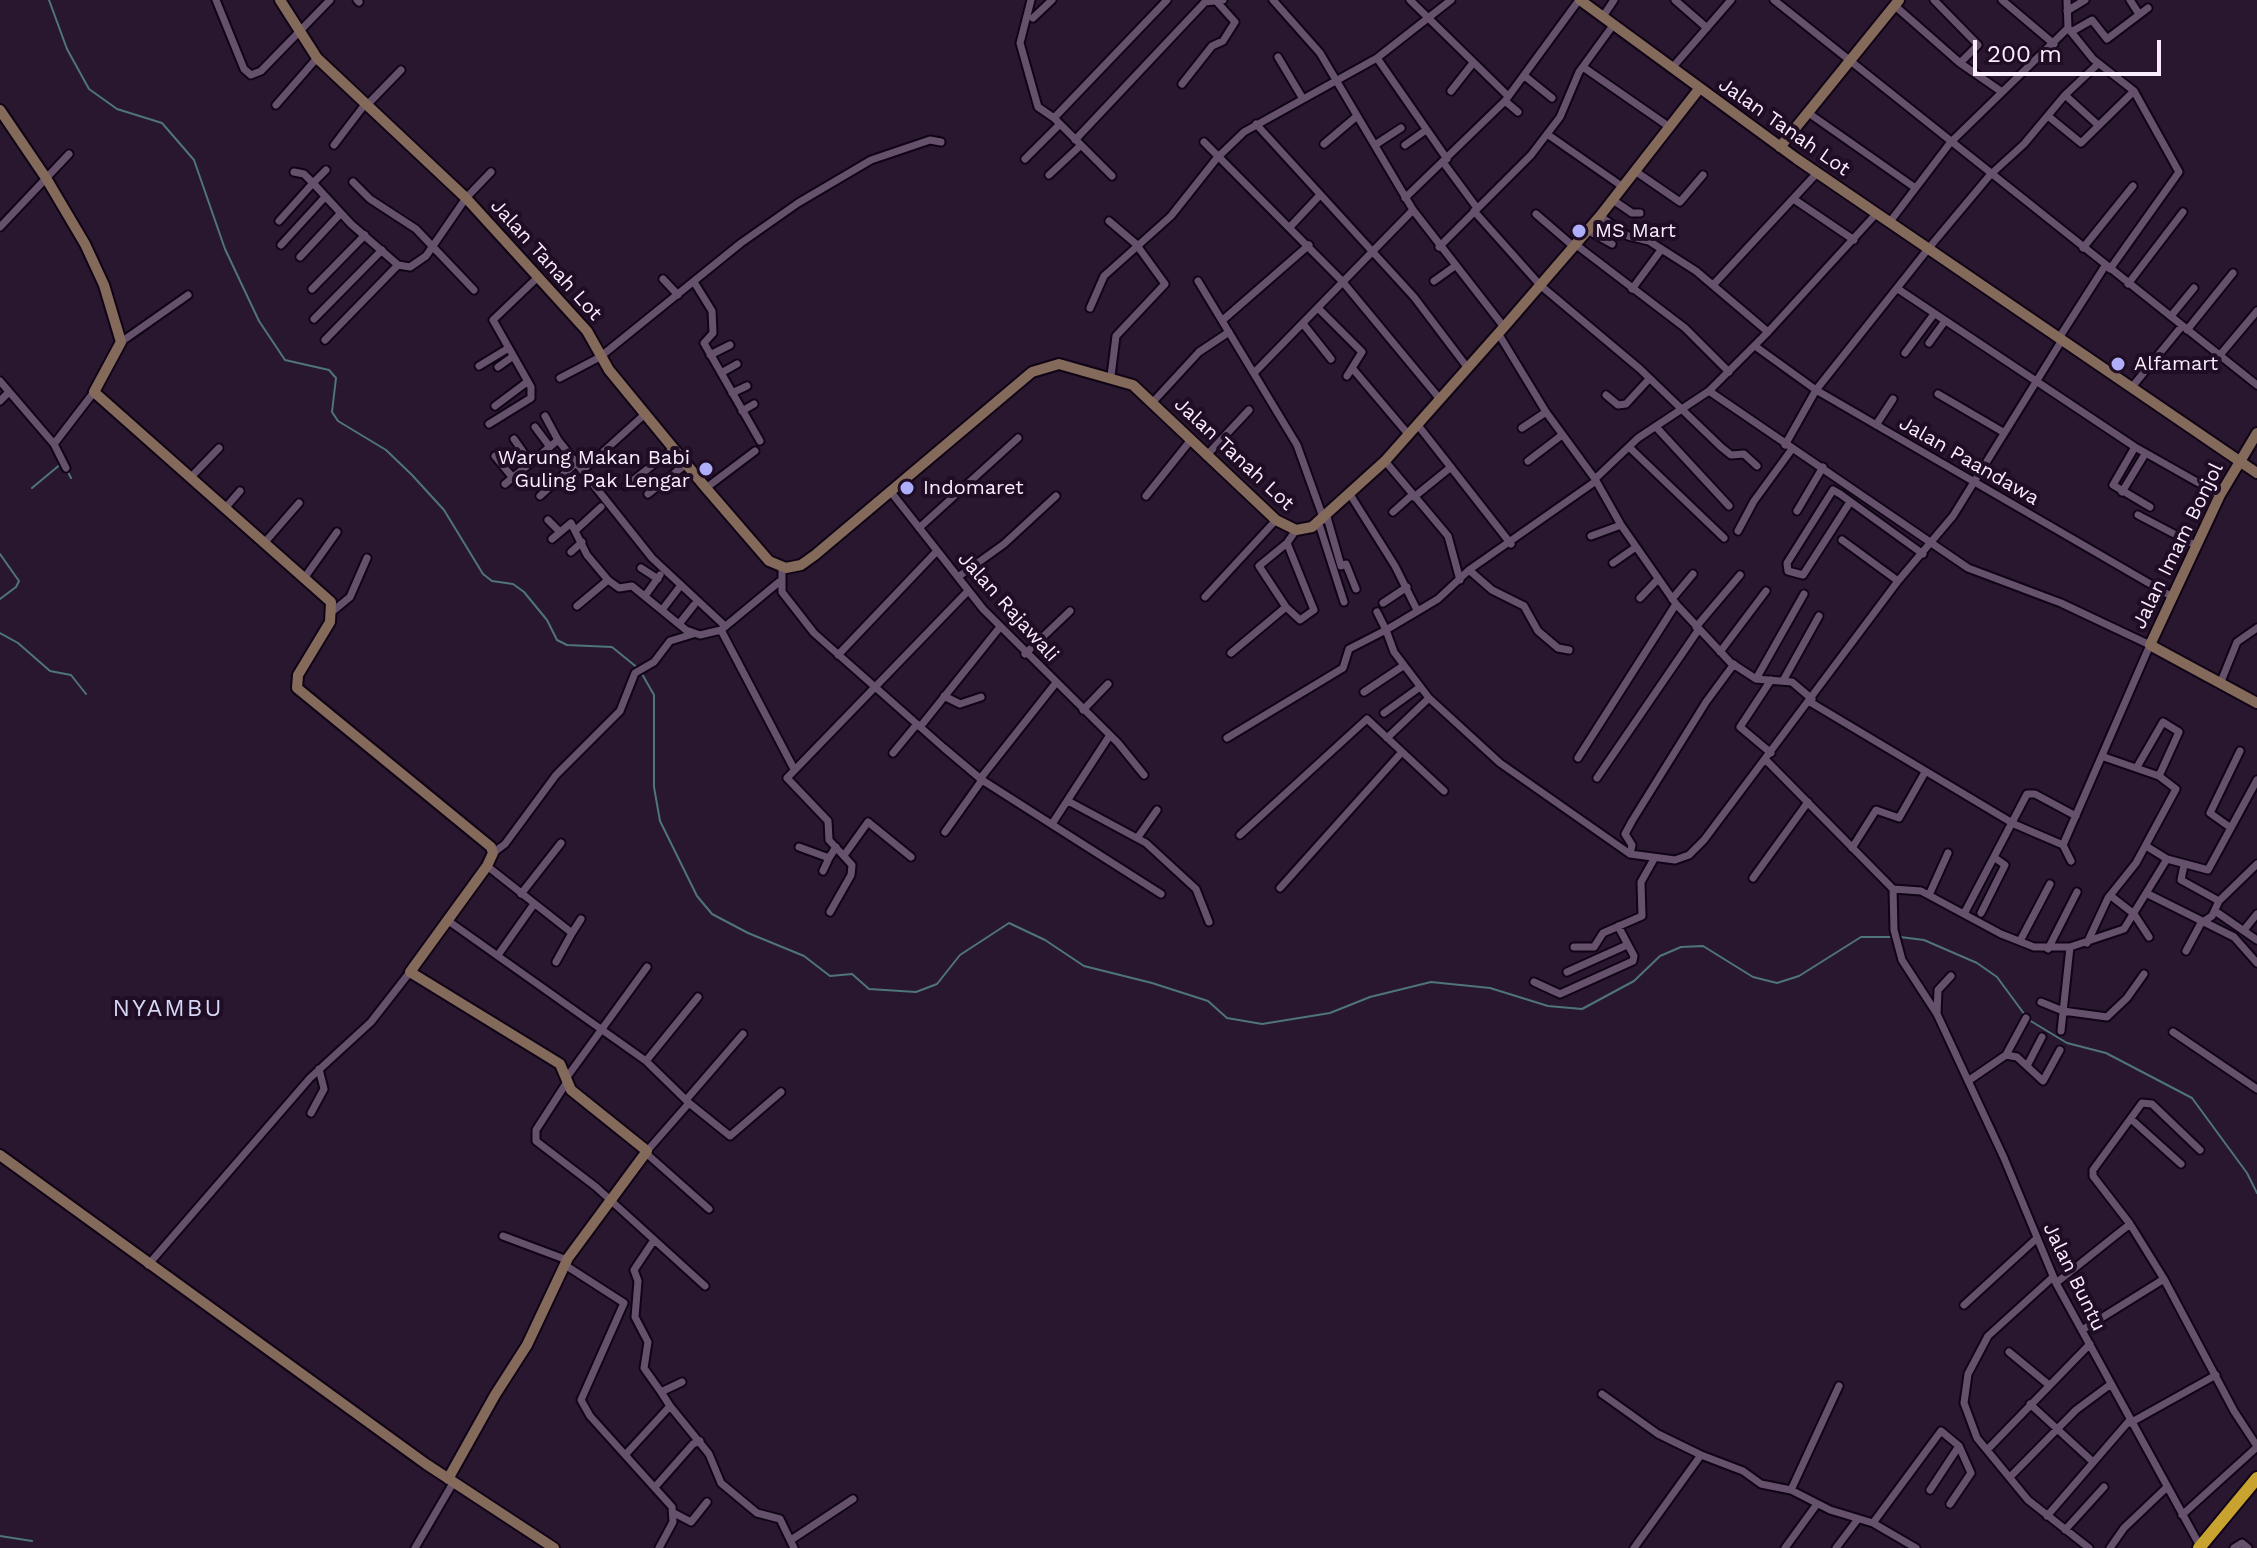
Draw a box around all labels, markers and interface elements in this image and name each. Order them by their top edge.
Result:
scale bar [1977,24,2165,74]
text: 200 m [1987,40,2062,68]
street label: Jalan Tanah Lot [1714,73,1854,181]
street label: Jalan Tanah Lot [485,194,607,326]
place label: MS Mart [1595,219,1676,243]
marker: MS Mart [1570,222,1588,240]
place label: Alfamart [2134,352,2218,376]
marker: Alfamart [2109,355,2127,373]
street label: Jalan Tanah Lot [1169,392,1299,516]
street label: Jalan Paandawa [1895,411,2043,511]
place label: Warung Makan Babi Guling Pak Lengar [498,446,690,493]
street label: Jalan Imam Bonjol [2127,459,2229,633]
marker: Warung Makan Babi Guling Pak Lengar [697,460,715,478]
place label: Indomaret [923,476,1024,500]
marker: Indomaret [898,479,916,497]
street label: Jalan Rajawali [953,547,1063,667]
district label: NYAMBU [113,995,223,1023]
street label: Jalan Buntu [2038,1219,2110,1335]

